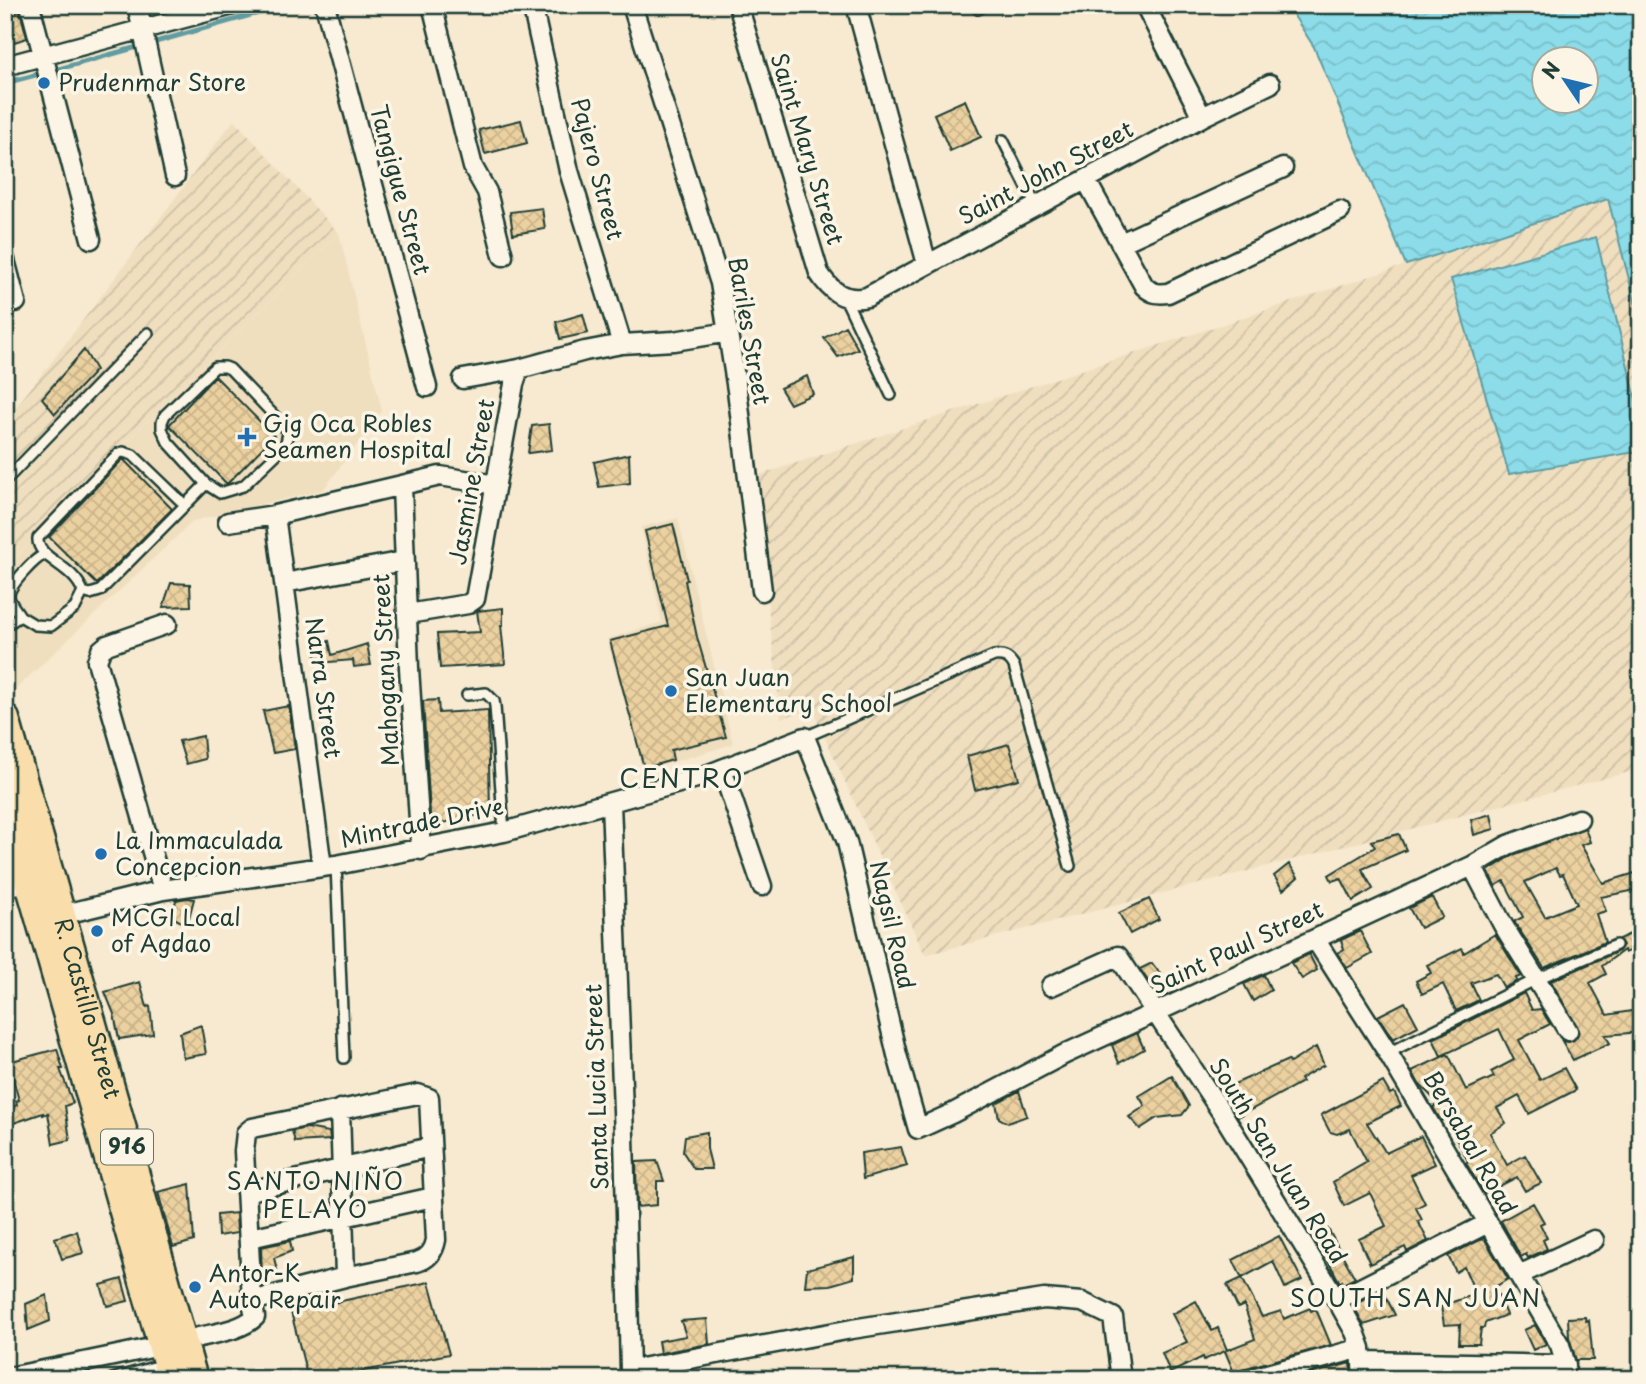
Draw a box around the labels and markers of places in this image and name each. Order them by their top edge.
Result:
place label: Prudenmar Store [58,64,246,99]
marker: Prudenmar Store [36,75,52,91]
place label: Gig Oca Robles Seamen Hospital [263,405,452,466]
marker: Gig Oca Robles Seamen Hospital [237,427,257,447]
place label: San Juan Elementary School [685,659,892,720]
marker: San Juan Elementary School [663,683,679,699]
place label: La Immaculada Concepcion [115,822,283,883]
marker: La Immaculada Concepcion [93,846,109,862]
place label: MCGI Local of Agdao [111,899,241,960]
marker: MCGI Local of Agdao [89,923,105,939]
place label: Antor-K Auto Repair [209,1255,341,1316]
marker: Antor-K Auto Repair [187,1279,203,1295]

